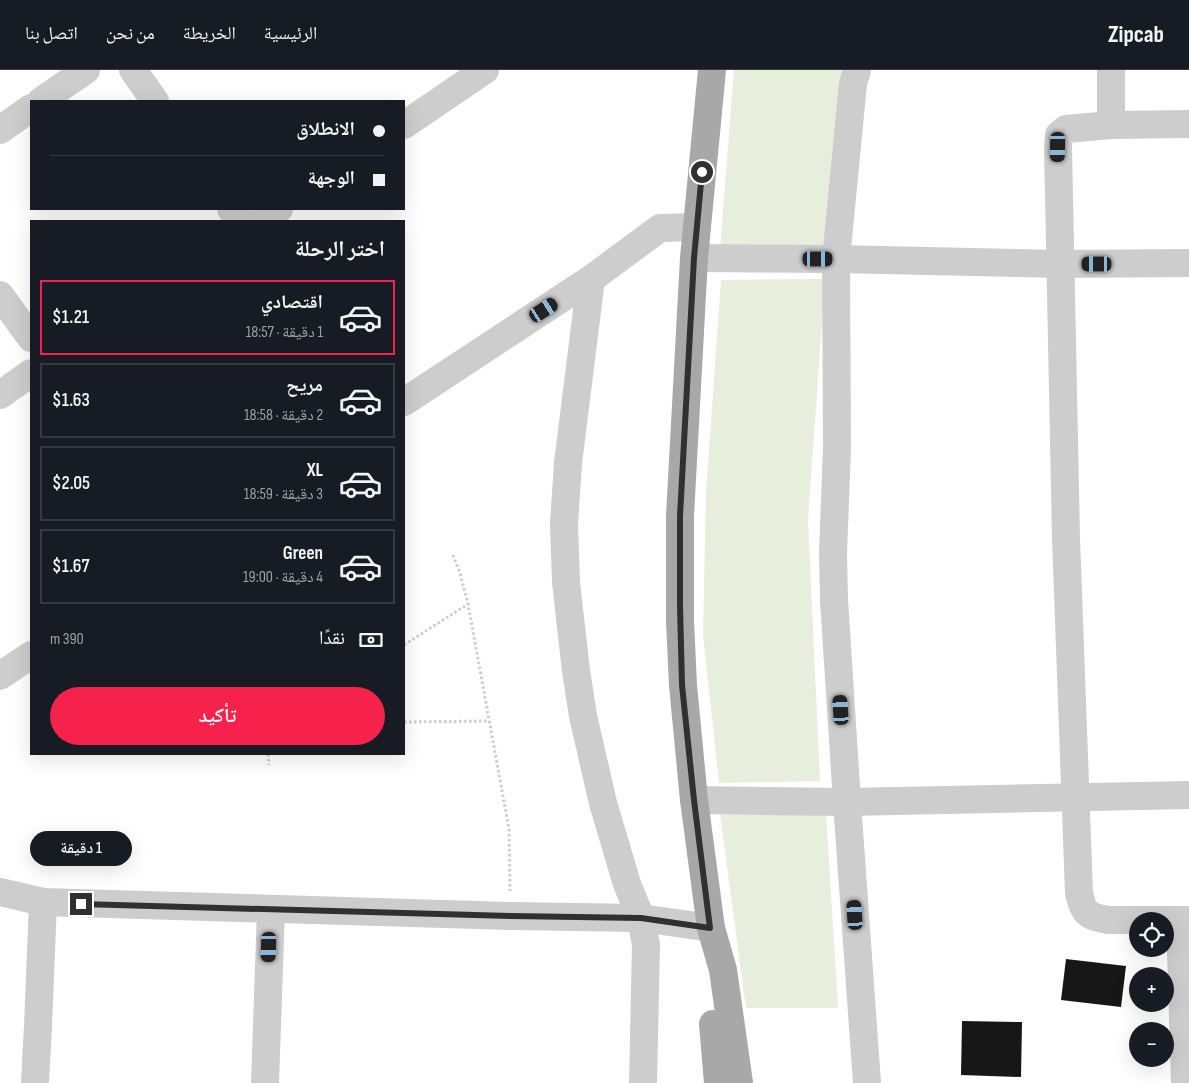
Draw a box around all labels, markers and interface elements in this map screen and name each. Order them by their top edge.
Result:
text: Zipcab [1108,20,1164,49]
text: اتصل بنا [25,23,78,44]
text: من نحن [106,23,155,44]
text: الخريطة [183,23,236,44]
text: الرئيسية [264,23,317,44]
text: الانطلاق [296,118,355,141]
car [1050,132,1065,162]
route start [691,161,713,183]
text: الوجهة [307,167,355,190]
text: اختر الرحلة [295,236,385,263]
car [803,252,833,267]
car [1082,257,1112,272]
text: اقتصادي [261,291,323,314]
icon: car [338,295,383,340]
car [527,296,560,324]
text: $1.21 [52,306,89,329]
text: 1 دقيقة · 18:57 [246,323,323,342]
text: مريح [286,374,323,397]
icon: car [338,378,383,423]
text: $1.63 [52,389,90,412]
text: 2 دقيقة · 18:58 [244,406,323,425]
text: XL [307,459,323,482]
icon: car [338,461,383,506]
text: $2.05 [52,472,90,495]
text: 3 دقيقة · 18:59 [244,485,323,504]
text: Green [283,542,323,565]
icon: car [338,544,383,589]
text: $1.67 [52,555,90,578]
text: 4 دقيقة · 19:00 [243,568,323,587]
icon: cash [357,626,385,654]
text: نقدًا [319,627,345,650]
text: 390 m [50,630,84,649]
button: تأكيد [50,687,385,745]
car [832,695,849,725]
callout: 1 دقيقة [30,832,132,866]
text: 1 دقيقة [60,839,102,858]
route end [70,893,92,915]
car [846,900,863,930]
map controls [1129,912,1174,1067]
button: locate [1129,912,1174,957]
car [260,932,277,962]
button: + [1129,967,1174,1012]
button: − [1129,1022,1174,1067]

